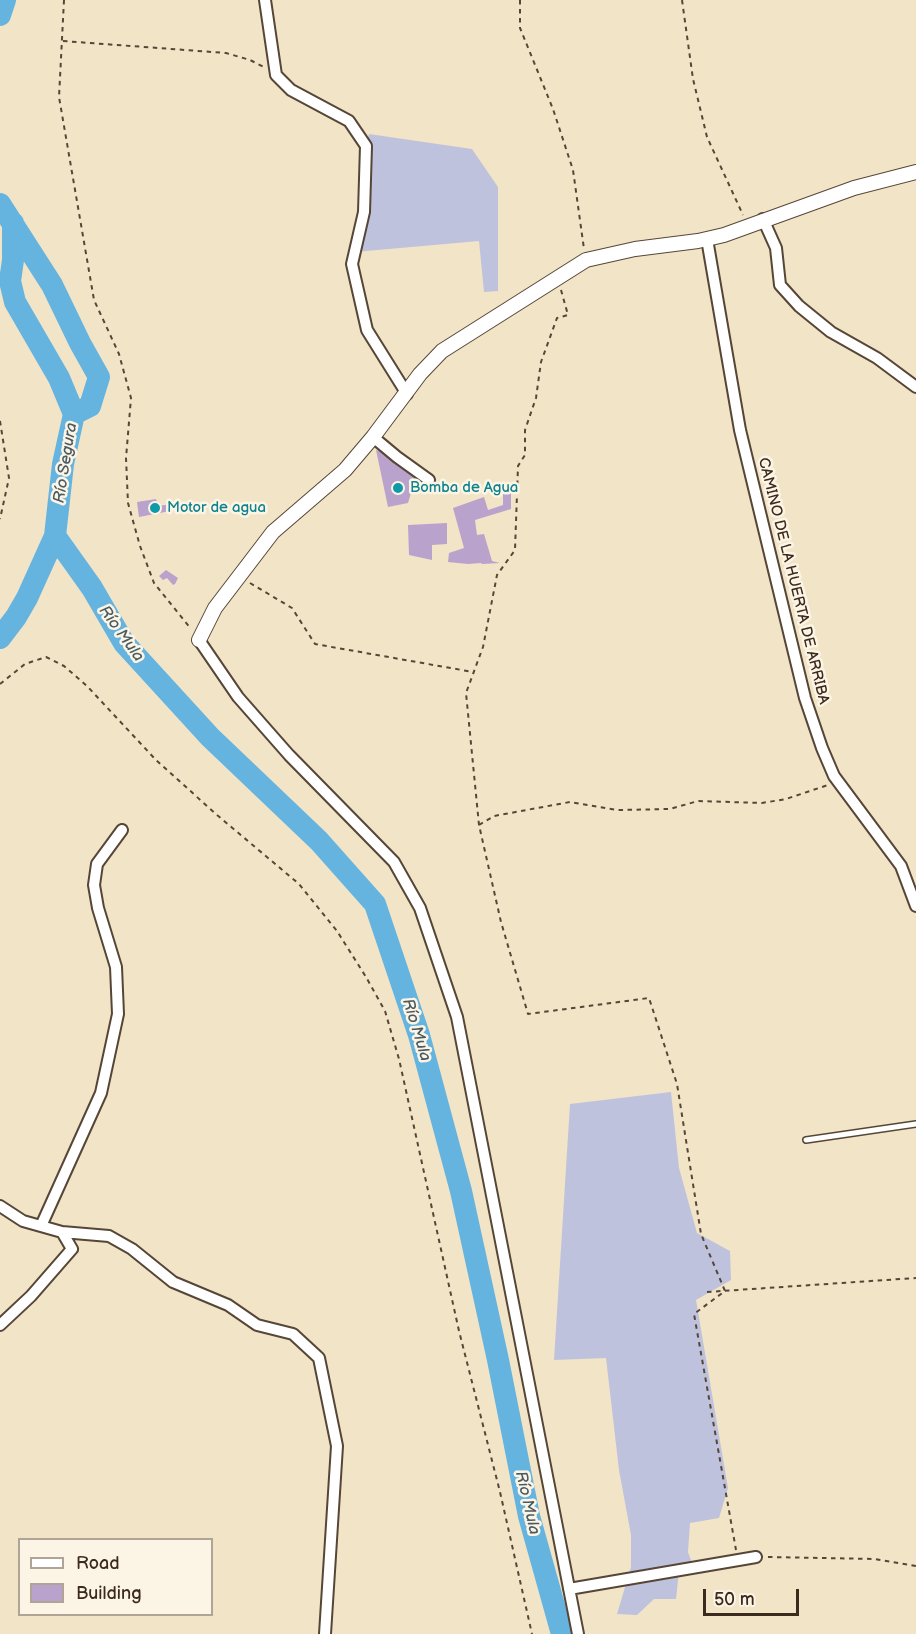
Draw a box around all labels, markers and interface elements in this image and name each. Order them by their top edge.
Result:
water label: Río Segura [50,421,82,505]
street label: CAMINO DE LA HUERTA DE ARRIBA [754,456,832,706]
place label: Bomba de Agua [410,479,518,497]
marker: Bomba de Agua [391,481,405,495]
place label: Motor de agua [167,499,266,517]
marker: Motor de agua [148,501,162,515]
water label: Río Mula [94,602,148,666]
water label: Río Mula [397,996,435,1064]
water label: Río Mula [510,1469,544,1537]
legend [18,1538,213,1616]
text: Road [76,1553,120,1574]
scale bar [706,1577,802,1615]
text: Building [76,1583,142,1604]
text: 50 m [714,1589,755,1610]

